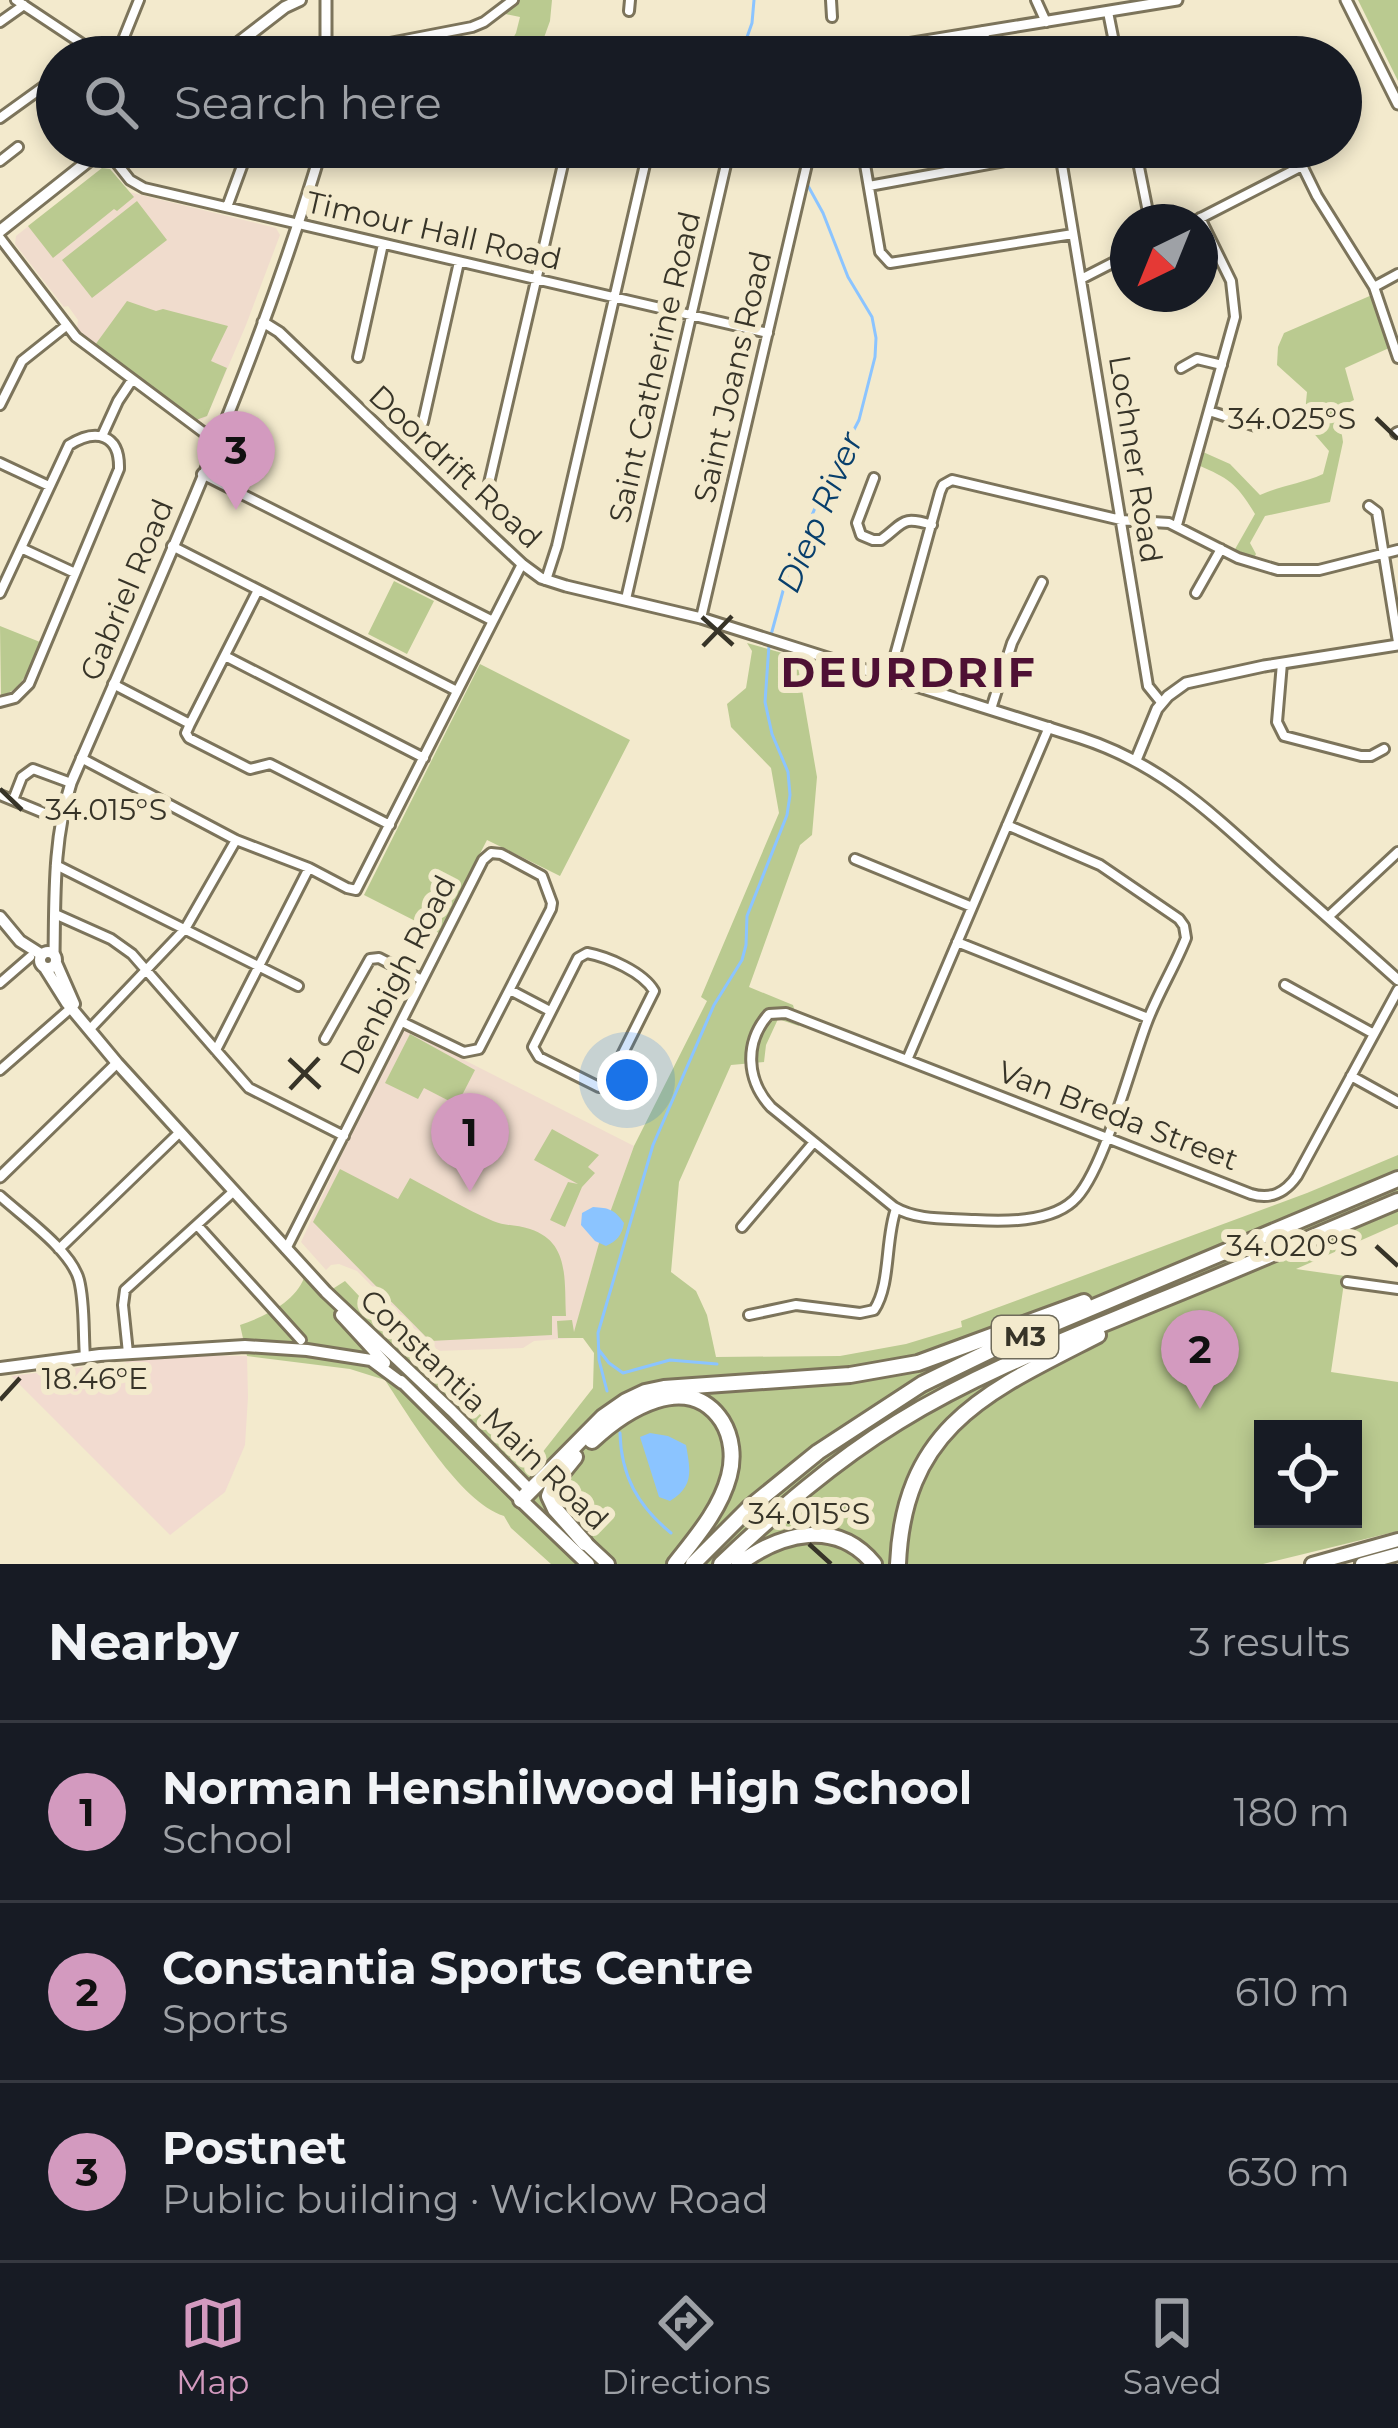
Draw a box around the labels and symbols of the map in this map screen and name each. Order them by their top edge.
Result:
street label: Timour Hall Road [303,183,565,278]
north arrow [1110,204,1218,312]
street label: Saint Catherine Road [601,208,708,526]
street label: Saint Joans Road [686,247,779,506]
street label: Lochner Road [1101,352,1170,565]
street label: Doordrift Road [361,377,549,556]
text: 34.025°S [1228,400,1356,437]
pin: 3 [197,411,275,510]
water label: Diep River [767,425,871,598]
street label: Gabriel Road [72,493,181,686]
district label: DEURDRIF [780,646,1038,698]
text: 34.015°S [45,791,167,828]
street label: Denbigh Road [331,869,464,1081]
your location [597,1050,657,1110]
street label: Van Breda Street [993,1053,1243,1178]
pin: 1 [431,1093,509,1192]
text: 34.020°S [1226,1227,1358,1264]
street label: Constantia Main Road [353,1281,616,1538]
pin: 2 [1161,1310,1239,1409]
road number: M3 [992,1316,1058,1358]
text: 18.46°E [42,1360,148,1397]
text: 34.015°S [748,1495,870,1532]

